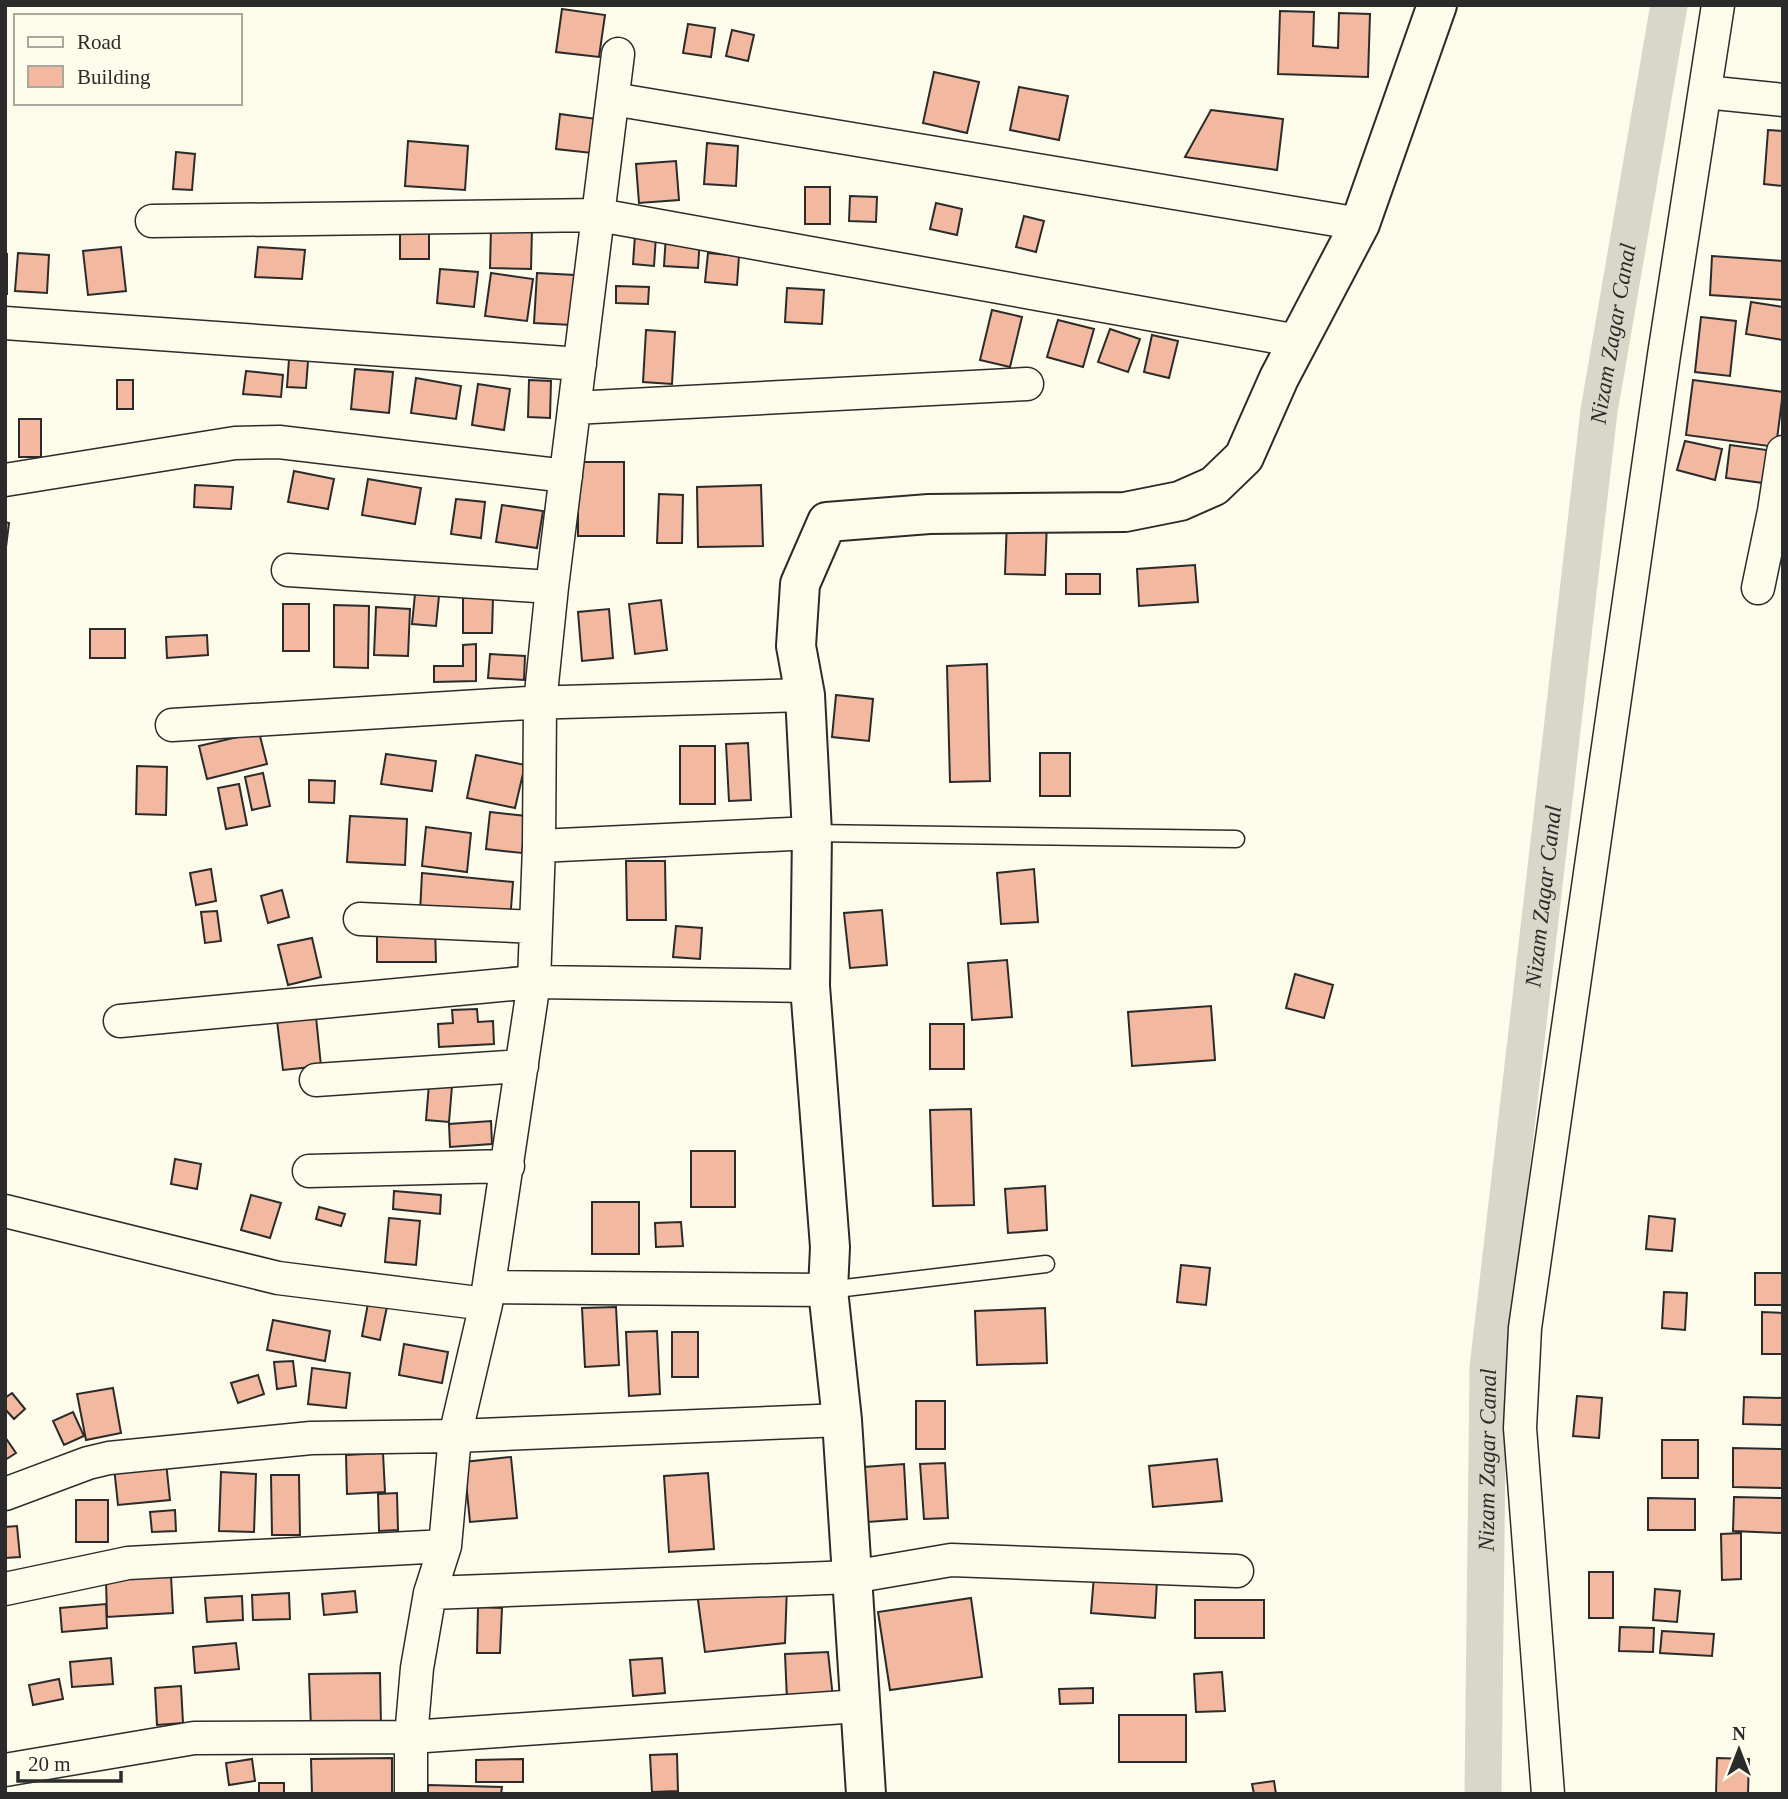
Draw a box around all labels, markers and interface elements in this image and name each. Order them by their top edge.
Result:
legend [14,14,242,105]
text: Road [77,30,122,54]
text: Building [77,65,151,89]
water label: Nizam Zagar Canal [1585,241,1641,426]
water label: Nizam Zagar Canal [1520,804,1566,989]
water label: Nizam Zagar Canal [1474,1368,1501,1553]
north arrow [1704,1715,1774,1785]
text: N [1732,1723,1746,1744]
scale bar [18,1740,121,1784]
text: 20 m [28,1752,71,1776]

